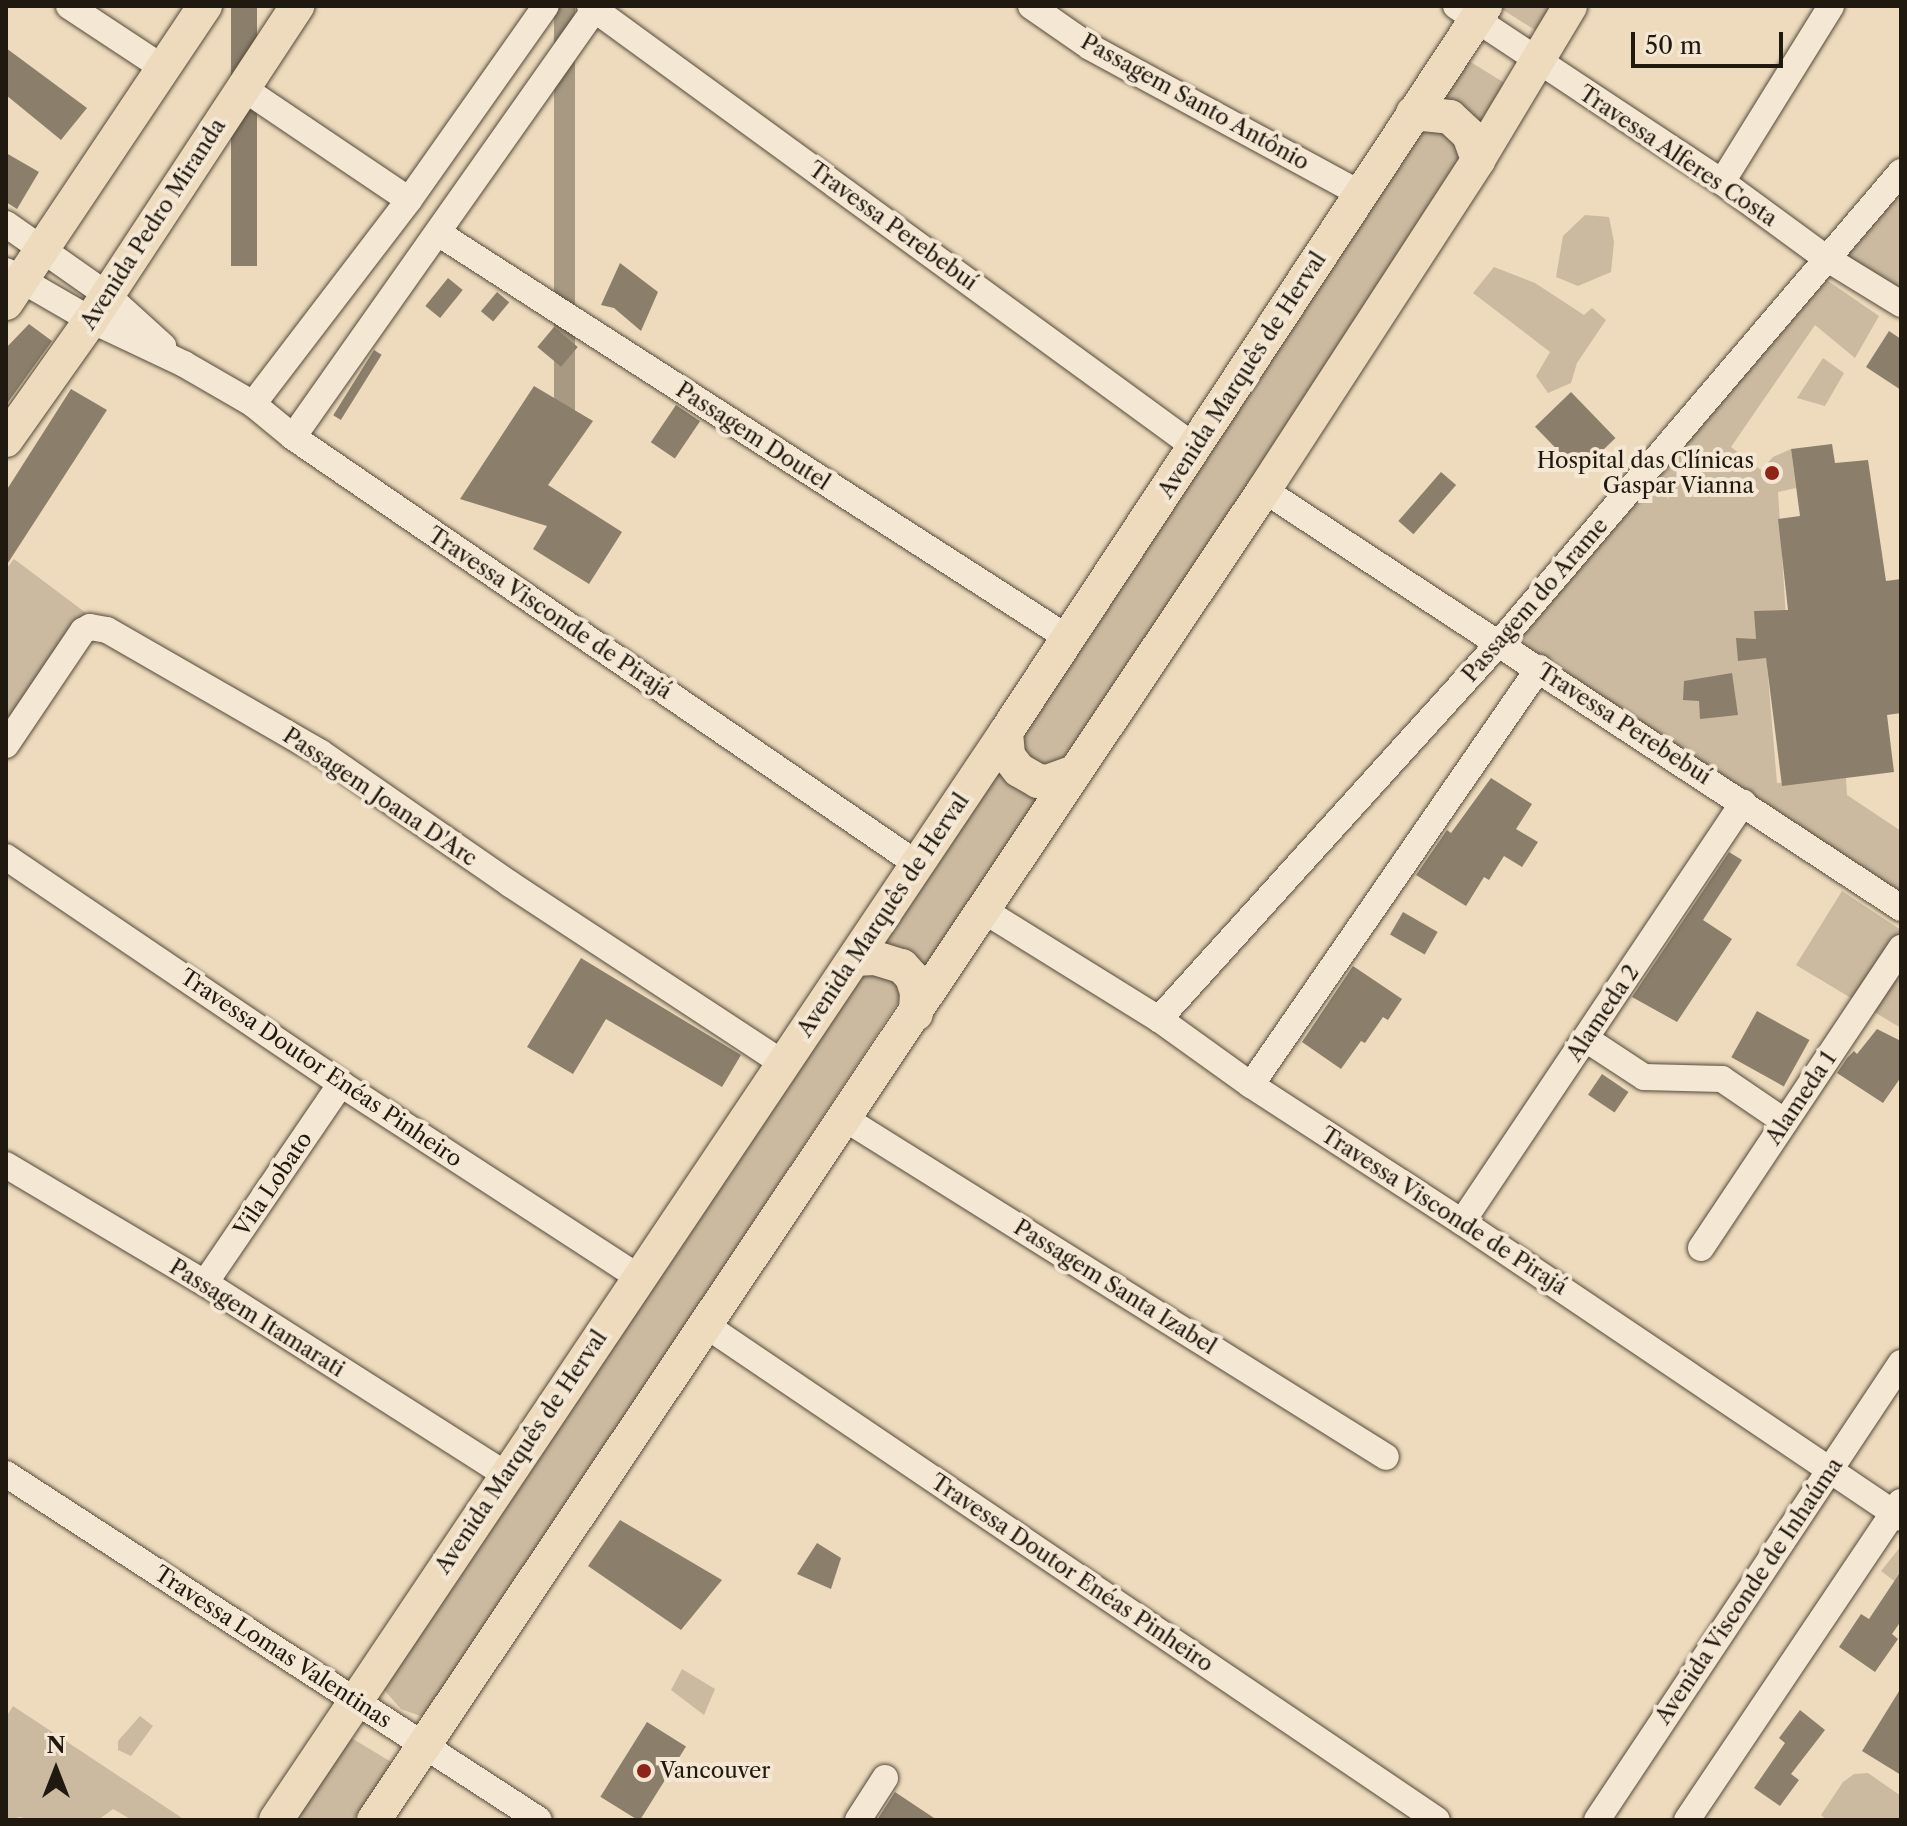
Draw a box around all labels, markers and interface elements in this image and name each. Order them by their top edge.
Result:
scale bar [1635,16,1787,66]
street label: Passagem Santo Antônio [1076,28,1314,176]
text: 50 m [1645,31,1702,60]
street label: Travessa Alferes Costa [1573,80,1783,232]
street label: Avenida Pedro Miranda [75,114,231,334]
street label: Travessa Perebebuí [803,156,983,296]
street label: Avenida Marquês de Herval [1152,247,1332,503]
street label: Passagem Doutel [671,376,835,496]
place label: Hospital das Clínicas Gaspar Vianna [1537,447,1754,498]
marker: Hospital das Clínicas Gaspar Vianna [1761,462,1783,484]
street label: Passagem do Arame [1456,512,1614,688]
street label: Travessa Visconde de Pirajá [423,521,677,705]
street label: Travessa Perebebuí [1532,658,1716,790]
street label: Passagem Joana D'Arc [278,722,482,872]
street label: Avenida Marquês de Herval [792,788,974,1042]
street label: Alameda 2 [1561,960,1645,1066]
street label: Travessa Doutor Enéas Pinheiro [175,963,467,1173]
street label: Alameda 1 [1760,1046,1842,1150]
street label: Travessa Visconde de Pirajá [1315,1121,1573,1301]
street label: Vila Lobato [228,1127,318,1241]
street label: Passagem Santa Izabel [1009,1214,1221,1360]
street label: Passagem Itamarati [165,1253,349,1383]
street label: Avenida Marquês de Herval [430,1325,612,1579]
street label: Avenida Visconde de Inhaúma [1649,1452,1849,1730]
street label: Travessa Doutor Enéas Pinheiro [926,1468,1218,1678]
street label: Travessa Lomas Valentinas [149,1560,397,1734]
north arrow [16,1730,96,1810]
text: N [46,1732,66,1759]
place label: Vancouver [660,1758,770,1784]
marker: Vancouver [635,1762,653,1780]

